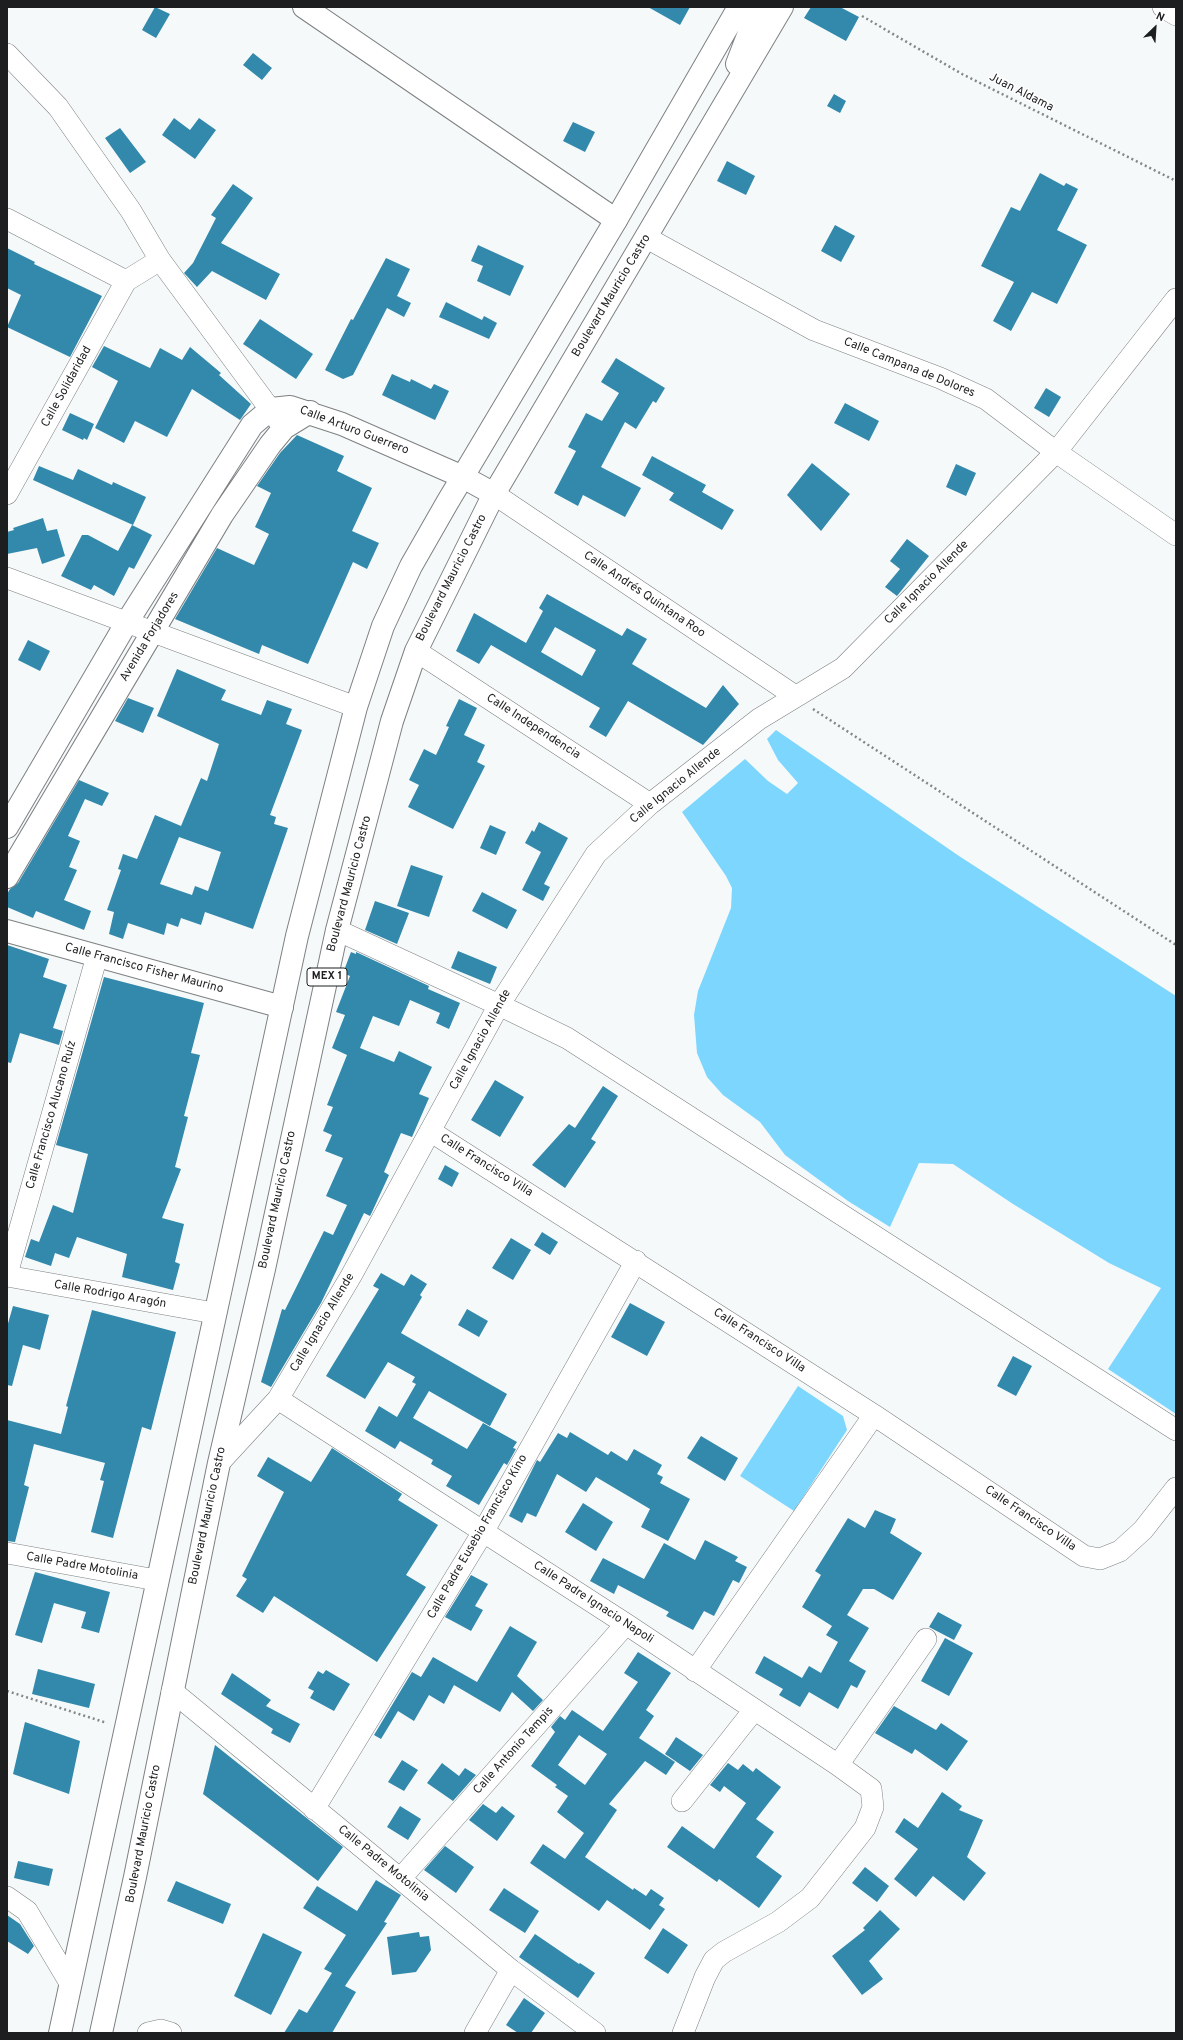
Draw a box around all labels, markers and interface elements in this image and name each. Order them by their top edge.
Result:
north arrow [1135,8,1175,48]
text: N [1154,9,1167,25]
street label: Juan Aldama [986,71,1056,115]
street label: Boulevard Mauricio Castro [570,232,654,360]
street label: Calle Campana de Dolores [841,335,977,401]
street label: Calle Solidaridad [39,344,95,430]
street label: Calle Arturo Guerrero [297,404,411,458]
street label: Boulevard Mauricio Castro [414,512,490,644]
street label: Calle Ignacio Allende [882,538,972,628]
street label: Calle Andrés Quintana Roo [580,549,708,641]
street label: Avenida Forjadores [118,590,182,684]
street label: Calle Independencia [483,691,583,763]
street label: Calle Ignacio Allende [628,745,724,827]
street label: Boulevard Mauricio Castro [325,814,375,954]
street label: Calle Francisco Fisher Maurino [63,941,225,997]
road number: MEX 1 [307,968,347,986]
street label: Calle Ignacio Allende [447,987,515,1093]
street label: Calle Francisco Alucano Ruíz [24,1039,80,1191]
street label: Boulevard Mauricio Castro [256,1130,300,1270]
street label: Calle Francisco Villa [437,1132,535,1200]
street label: Calle Ignacio Allende [288,1271,358,1375]
street label: Calle Rodrigo Aragón [53,1278,167,1312]
street label: Calle Francisco Villa [710,1306,808,1376]
street label: Boulevard Mauricio Castro [186,1446,230,1586]
street label: Calle Padre Eusebio Francisco Kino [425,1452,531,1622]
street label: Calle Francisco Villa [982,1483,1078,1555]
street label: Calle Padre Motolinia [25,1550,139,1584]
street label: Calle Padre Ignacio Napoli [530,1559,656,1647]
street label: Calle Antonio Tempis [471,1704,557,1798]
street label: Boulevard Mauricio Castro [124,1764,164,1904]
street label: Calle Padre Motolinia [334,1823,432,1905]

